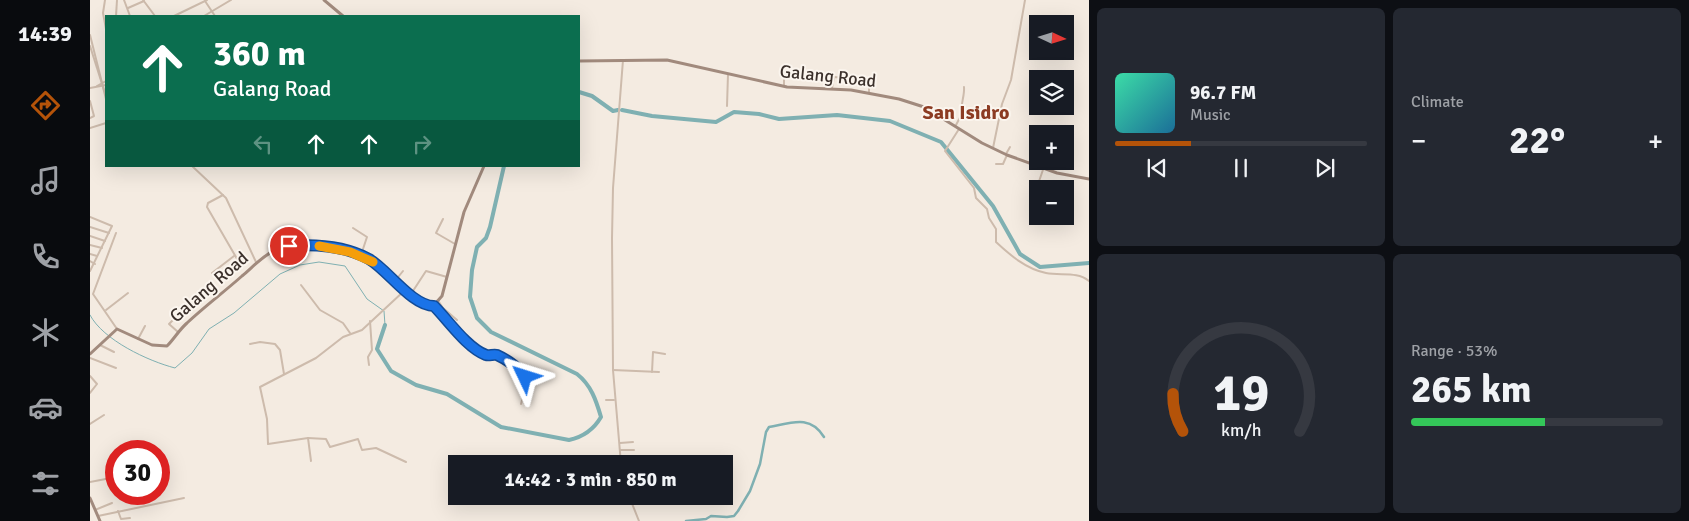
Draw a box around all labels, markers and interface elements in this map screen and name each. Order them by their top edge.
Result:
north arrow [1029,15,1074,60]
map controls [1029,15,1074,225]
text: 14:39 [18,20,72,47]
text: 360 m [213,32,306,75]
icon: ahead [130,35,195,100]
street label: Galang Road [779,60,877,92]
button: layers [1029,70,1074,115]
text: Galang Road [213,75,332,102]
text: 96.7 FM [1190,81,1256,105]
icon: directions [28,88,63,123]
text: Climate [1411,92,1464,112]
district label: San Isidro [923,100,1009,125]
text: Music [1190,105,1231,125]
text: 22° [1509,117,1565,164]
text: − [1411,124,1426,158]
text: + [1648,124,1663,158]
button: + [1029,125,1074,170]
icon: left [249,130,277,158]
icon: ahead [302,130,330,158]
icon: ahead [355,130,383,158]
icon: right [408,130,436,158]
icon: previous [1143,154,1171,182]
icon: pause [1227,154,1255,182]
icon: next [1311,154,1339,182]
icon: music [28,163,63,198]
button: − [1029,180,1074,225]
pin [268,225,310,267]
icon: arrive [275,232,303,260]
icon: phone [28,239,63,274]
street label: Galang Road [165,247,253,327]
icon: climate [28,315,63,350]
text: Range · 53% [1411,341,1497,361]
position arrow [498,350,550,402]
text: 19 [1213,361,1269,425]
text: 265 km [1411,366,1532,413]
icon: car [28,390,63,425]
text: km/h [1221,419,1261,441]
speed limit sign: 30 [105,440,170,505]
icon: filters [28,466,63,501]
text: 14:42 · 3 min · 850 m [504,468,677,492]

